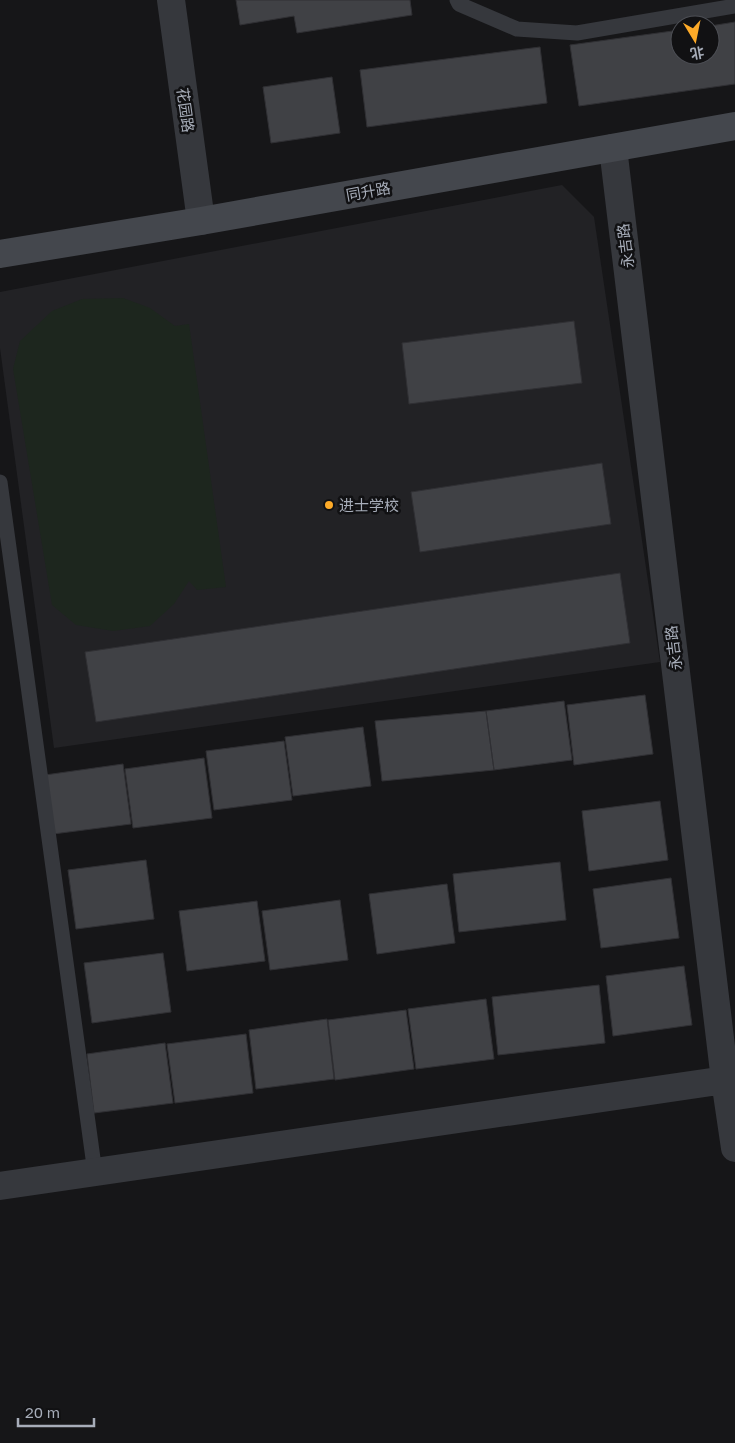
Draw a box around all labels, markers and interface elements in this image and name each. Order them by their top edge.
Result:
north arrow [670,15,720,65]
text: 北 [689,44,706,63]
street label: 花园路 [174,86,198,134]
street label: 同升路 [344,178,392,204]
street label: 永吉路 [613,223,637,269]
place label: 进士学校 [339,496,399,514]
marker: 进士学校 [323,499,335,511]
street label: 永吉路 [661,625,685,671]
scale bar [18,1396,94,1428]
text: 20 m [25,1403,60,1421]

